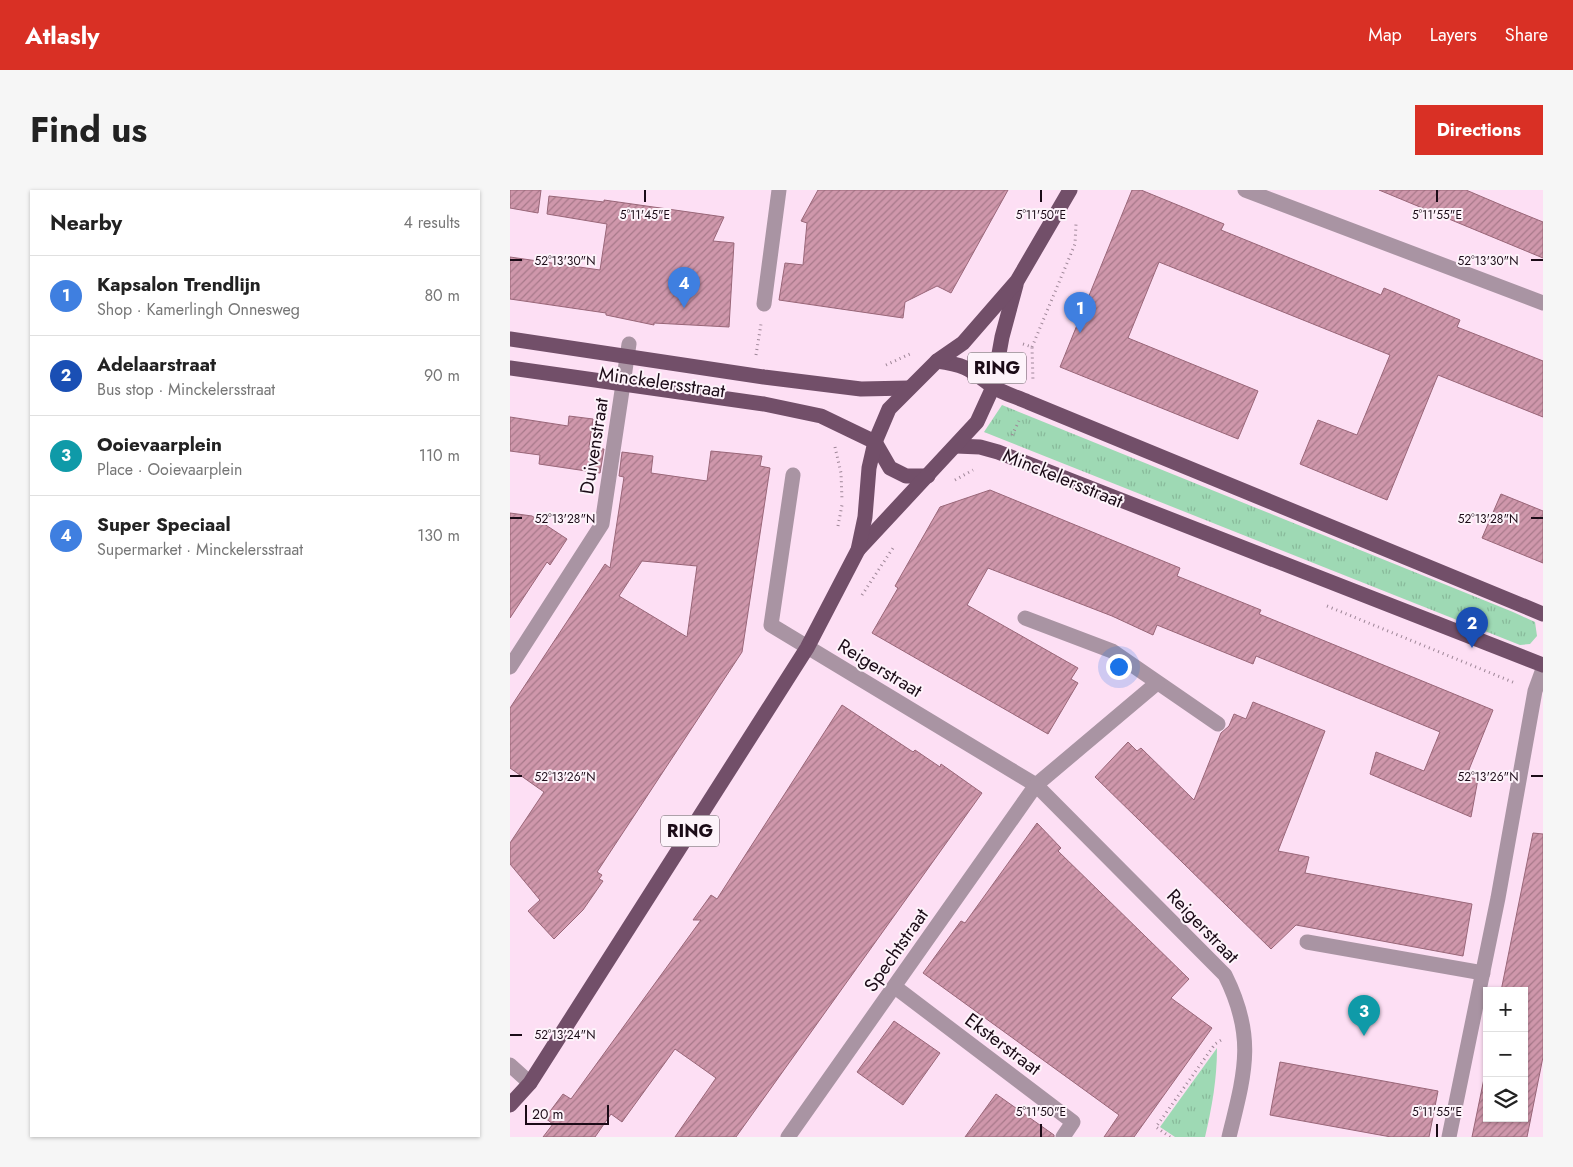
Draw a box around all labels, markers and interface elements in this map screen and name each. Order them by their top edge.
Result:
text: Atlasly [25,18,100,53]
text: Map [1368,22,1402,48]
text: Layers [1430,22,1477,48]
text: Share [1505,22,1548,48]
text: Find us [30,105,147,155]
button: Directions [1415,105,1543,155]
text: 5°11'45"E [620,206,670,224]
text: 5°11'50"E [1016,206,1066,224]
text: 5°11'55"E [1412,206,1462,224]
text: Nearby [50,208,122,238]
text: 4 results [404,211,460,234]
text: 52°13'30"N [535,252,595,270]
text: 52°13'30"N [1458,252,1518,270]
pin: 4 [668,267,700,308]
text: Kapsalon Trendlijn [97,271,261,298]
text: 1 [62,284,70,307]
text: 80 m [424,284,460,307]
pin: 1 [1064,292,1096,333]
text: Shop · Kamerlingh Onnesweg [97,298,300,321]
text: Adelaarstraat [97,351,216,378]
road number: RING [968,352,1026,384]
street label: Minckelersstraat [597,360,727,404]
text: 2 [61,364,71,387]
text: 90 m [424,364,460,387]
text: Bus stop · Minckelersstraat [97,378,275,401]
street label: Duivenstraat [573,395,615,496]
text: Ooievaarplein [97,431,222,458]
street label: Minckelersstraat [999,442,1127,514]
text: 3 [61,444,71,467]
text: 110 m [419,444,460,467]
text: Place · Ooievaarplein [97,458,243,481]
text: 52°13'28"N [535,510,595,528]
text: 52°13'28"N [1458,510,1518,528]
text: Super Speciaal [97,511,231,538]
text: 4 [60,524,72,547]
text: 130 m [417,524,460,547]
text: Supermarket · Minckelersstraat [97,538,303,561]
pin: 2 [1456,607,1488,648]
street label: Reigerstraat [833,632,928,704]
your location [1106,654,1132,680]
text: 52°13'26"N [535,768,595,786]
text: 52°13'26"N [1458,768,1518,786]
road number: RING [661,816,719,846]
street label: Reigerstraat [1161,883,1246,970]
street label: Spechtstraat [857,902,935,997]
map controls [1483,987,1528,1122]
button: + [1483,987,1528,1032]
pin: 3 [1348,995,1380,1036]
street label: Eksterstraat [959,1006,1047,1082]
text: 52°13'24"N [534,1026,596,1044]
button: − [1483,1032,1528,1077]
button: layers [1483,1077,1528,1122]
scale bar [525,1102,609,1125]
text: 5°11'50"E [1016,1103,1066,1121]
text: 5°11'55"E [1412,1103,1462,1121]
text: 20 m [532,1104,564,1124]

